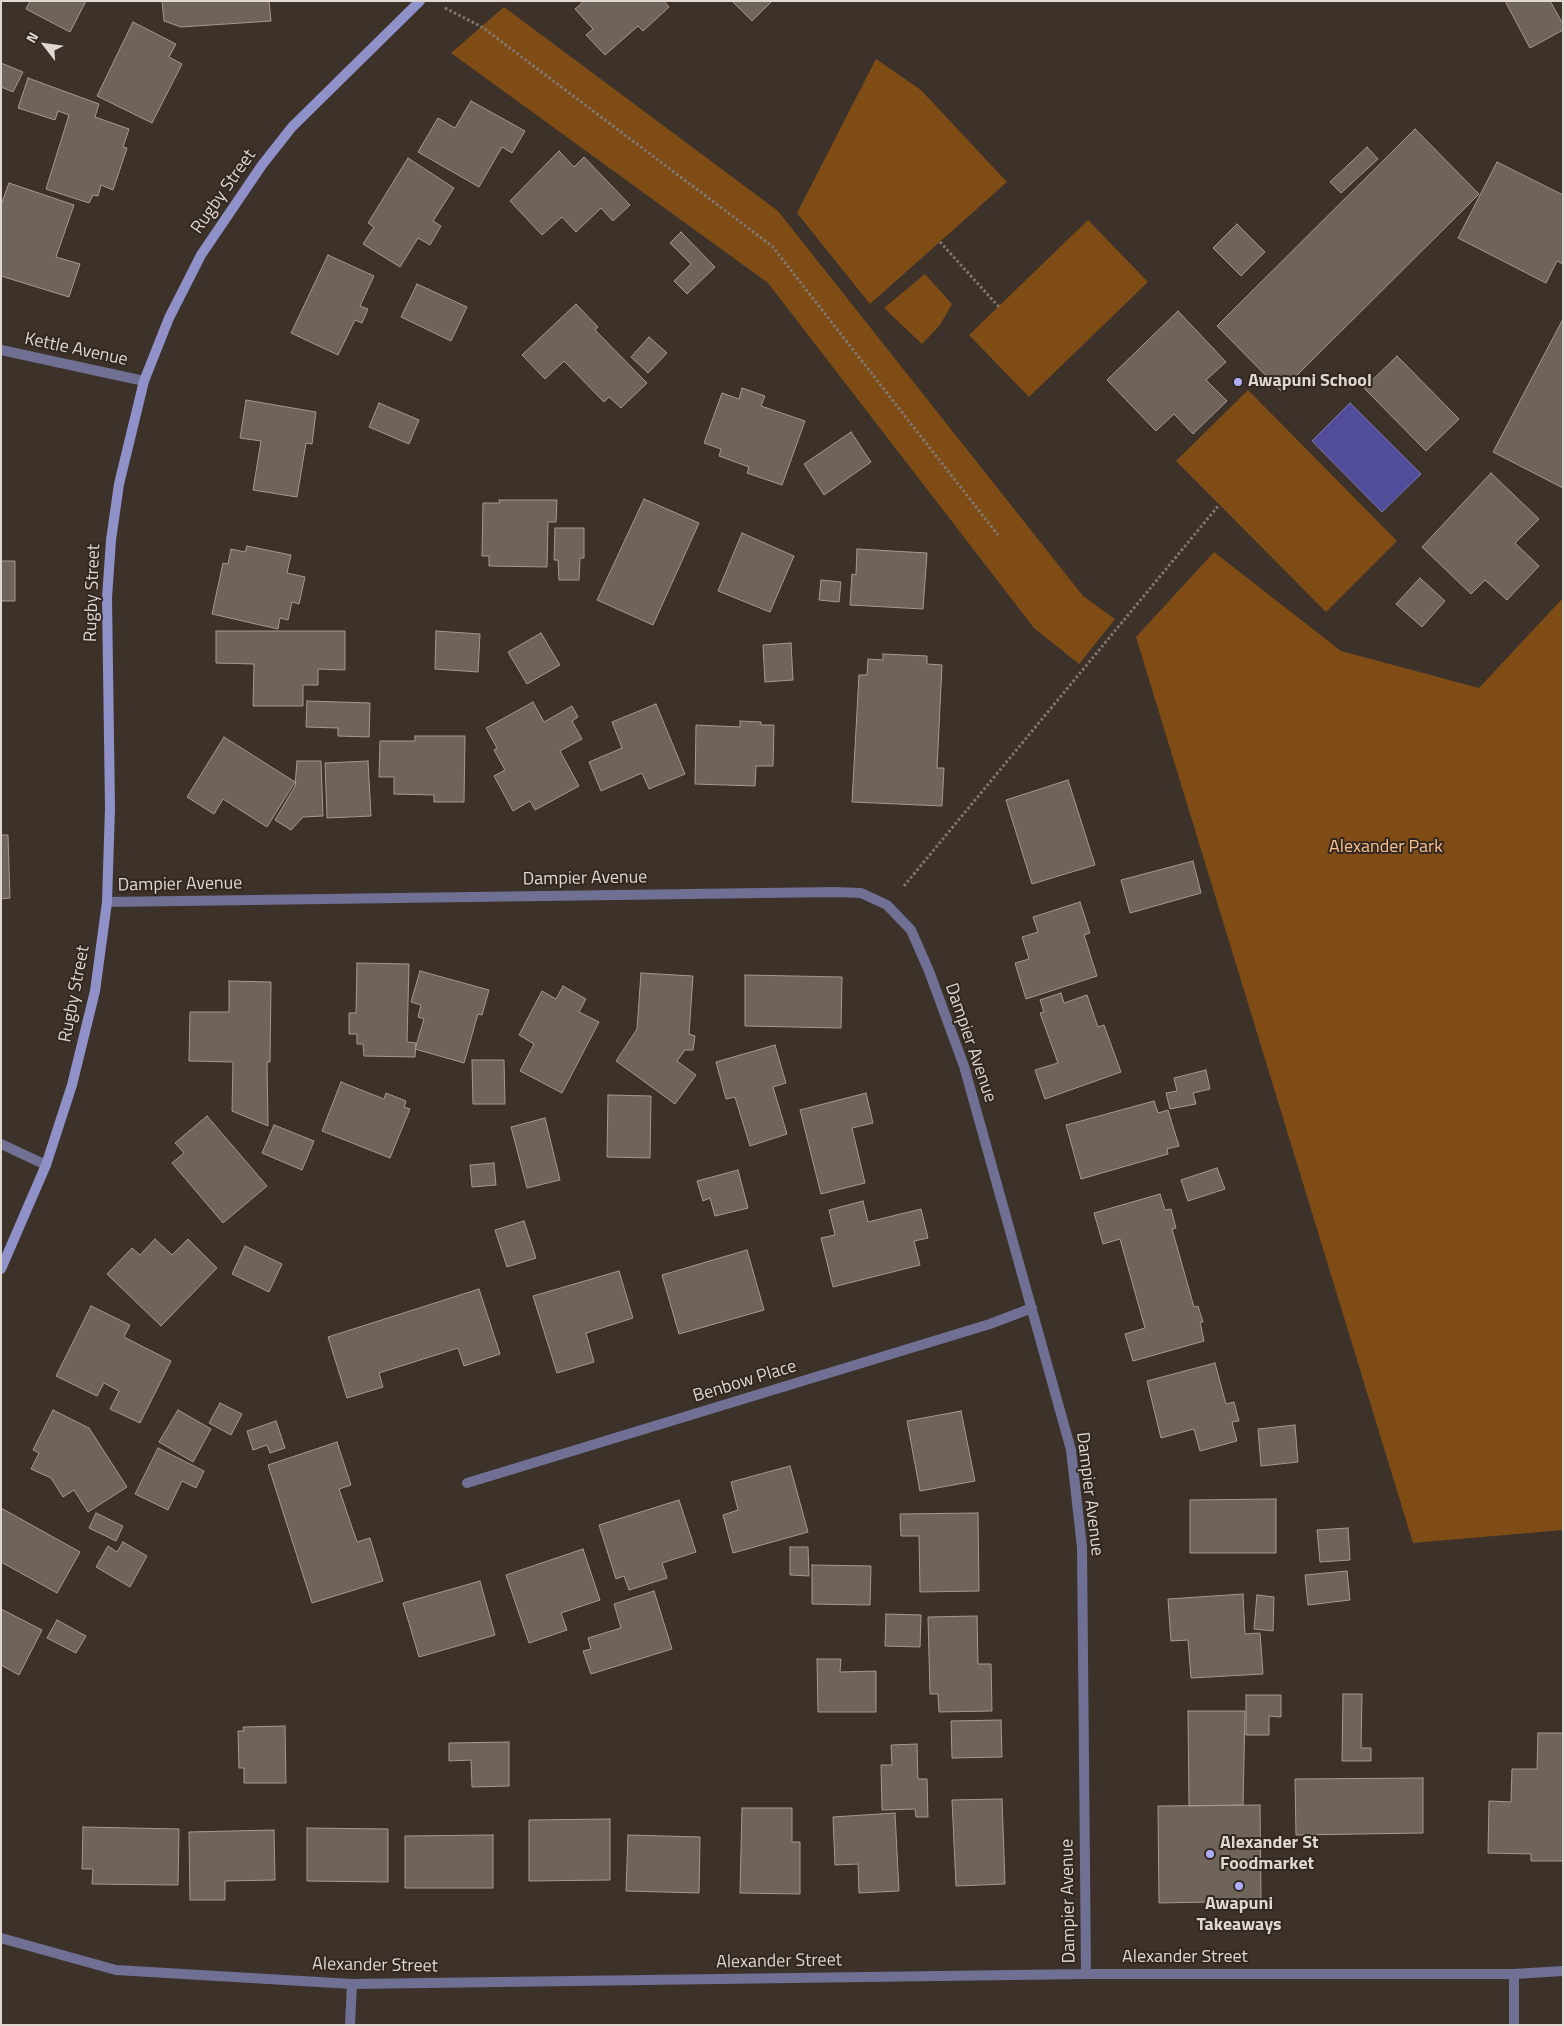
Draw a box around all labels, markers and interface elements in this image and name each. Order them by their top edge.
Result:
north arrow [20,20,70,70]
text: N [20,28,43,47]
street label: Rugby Street [187,146,261,238]
street label: Kettle Avenue [22,329,130,371]
place label: Awapuni School [1248,371,1372,393]
marker: Awapuni School [1232,376,1244,388]
street label: Rugby Street [80,544,106,642]
park label: Alexander Park [1329,837,1443,859]
street label: Dampier Avenue [522,867,648,891]
street label: Dampier Avenue [117,873,243,897]
street label: Rugby Street [55,944,95,1044]
street label: Dampier Avenue [939,981,1001,1105]
street label: Benbow Place [691,1356,799,1408]
street label: Dampier Avenue [1071,1431,1107,1557]
place label: Alexander St Foodmarket [1220,1833,1319,1876]
street label: Dampier Avenue [1057,1838,1081,1964]
marker: Alexander St Foodmarket [1204,1848,1216,1860]
marker: Awapuni Takeaways [1233,1880,1245,1892]
place label: Awapuni Takeaways [1196,1894,1282,1936]
street label: Alexander Street [1122,1947,1248,1969]
street label: Alexander Street [716,1950,842,1974]
street label: Alexander Street [312,1954,438,1978]

